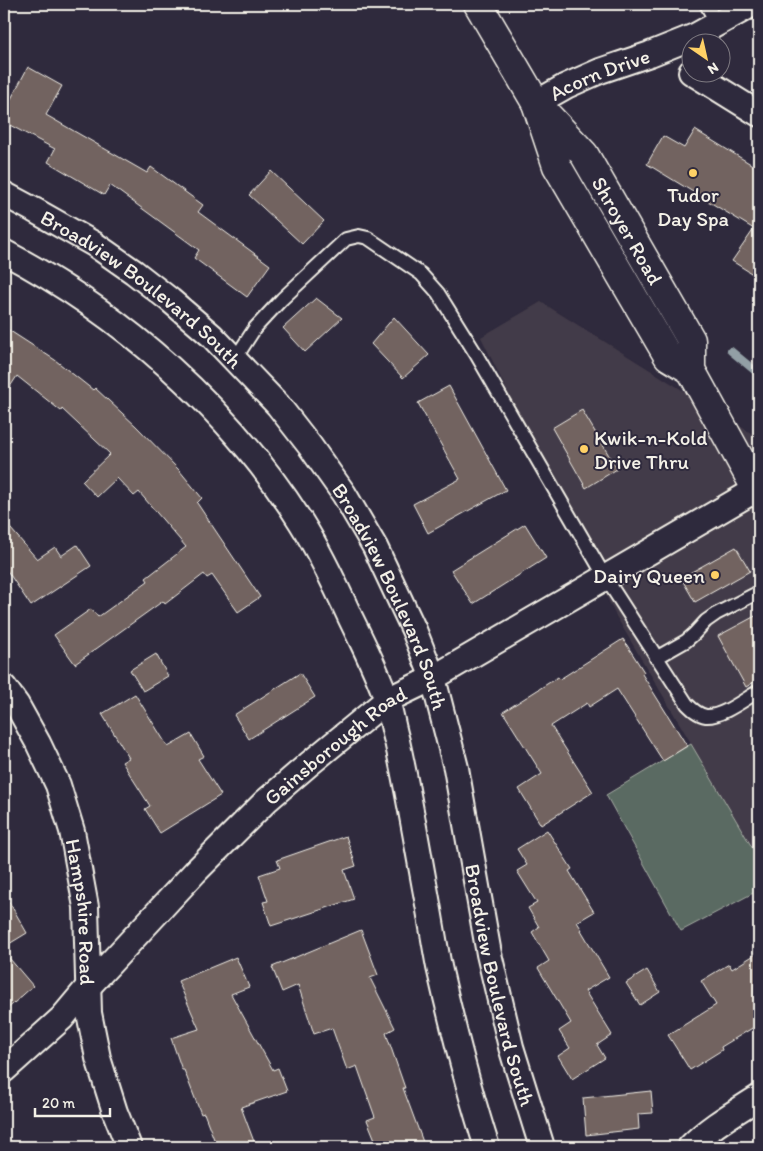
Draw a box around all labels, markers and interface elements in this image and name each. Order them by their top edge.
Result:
north arrow [680,32,730,82]
street label: Acorn Drive [545,43,653,106]
text: N [704,59,722,78]
marker: Tudor Day Spa [687,167,699,179]
street label: Shroyer Road [587,172,669,289]
place label: Tudor Day Spa [657,182,729,231]
street label: Broadview Boulevard South [36,204,249,374]
place label: Kwik-n-Kold Drive Thru [594,425,708,474]
marker: Kwik-n-Kold Drive Thru [578,443,590,455]
street label: Broadview Boulevard South [327,478,453,713]
place label: Dairy Queen [593,563,705,588]
marker: Dairy Queen [709,569,721,581]
street label: Gainsborough Road [258,680,411,810]
street label: Hampshire Road [61,837,101,986]
street label: Broadview Boulevard South [461,862,541,1110]
scale bar [35,1086,110,1118]
text: 20 m [42,1094,76,1112]

